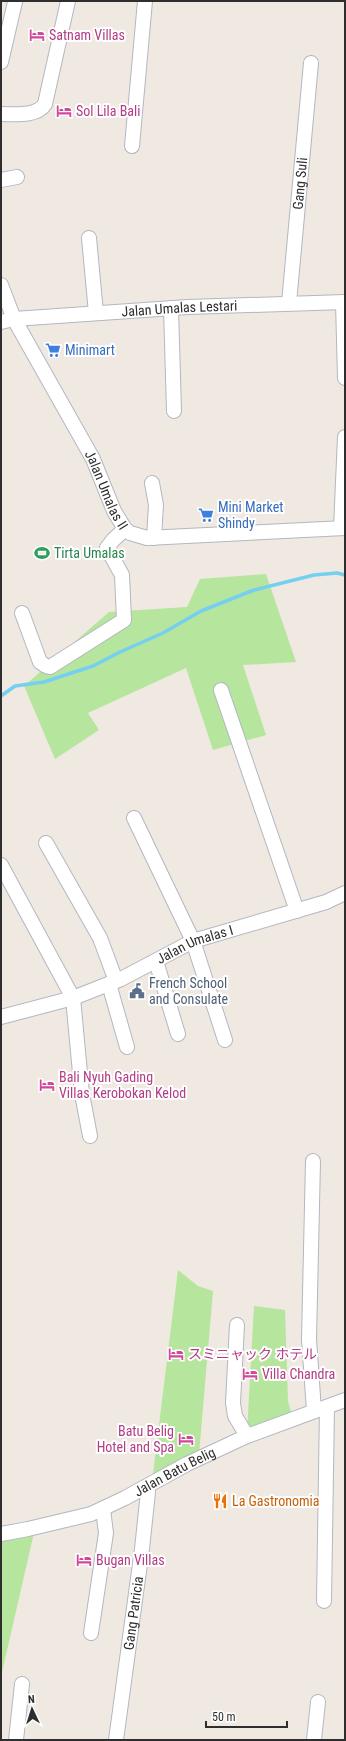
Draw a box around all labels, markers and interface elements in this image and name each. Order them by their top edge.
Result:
hotel icon: Satnam Villas [28,26,46,44]
place label: Satnam Villas [49,27,125,43]
hotel icon: Sol Lila Bali [55,102,73,120]
place label: Sol Lila Bali [76,103,141,119]
street label: Gang Suli [290,157,310,210]
street label: Jalan Umalas Lestari [121,297,238,320]
supermarket icon: Minimart [44,341,62,359]
place label: Minimart [65,342,115,358]
street label: Jalan Umalas II [82,447,131,533]
place label: Mini Market Shindy [218,499,283,531]
supermarket icon: Mini Market Shindy [197,506,215,524]
sports icon: Tirta Umalas [33,544,51,562]
place label: Tirta Umalas [54,545,125,561]
street label: Jalan Umalas I [154,922,235,967]
place label: French School and Consulate [149,975,229,1007]
public building icon: French School and Consulate [128,982,146,1000]
place label: Bali Nyuh Gading Villas Kerobokan Kelod [59,1069,186,1101]
hotel icon: Bali Nyuh Gading Villas Kerobokan Kelod [38,1076,56,1094]
hotel icon: スミニャック ホテル [167,1345,185,1363]
place label: スミニャック ホテル [188,1346,317,1362]
hotel icon: Villa Chandra [241,1365,259,1383]
place label: Villa Chandra [262,1366,335,1382]
place label: Batu Belig Hotel and Spa [97,1423,174,1455]
hotel icon: Batu Belig Hotel and Spa [177,1430,195,1448]
street label: Jalan Batu Belig [131,1444,218,1500]
restaurant icon: La Gastronomia [211,1492,229,1510]
place label: La Gastronomia [232,1493,320,1509]
hotel icon: Bugan Villas [75,1551,93,1569]
place label: Bugan Villas [96,1552,165,1568]
street label: Gang Patricia [120,1575,146,1651]
north arrow [12,1689,52,1729]
text: N [28,1693,35,1706]
scale bar [206,1703,287,1729]
text: 50 m [212,1710,236,1724]

